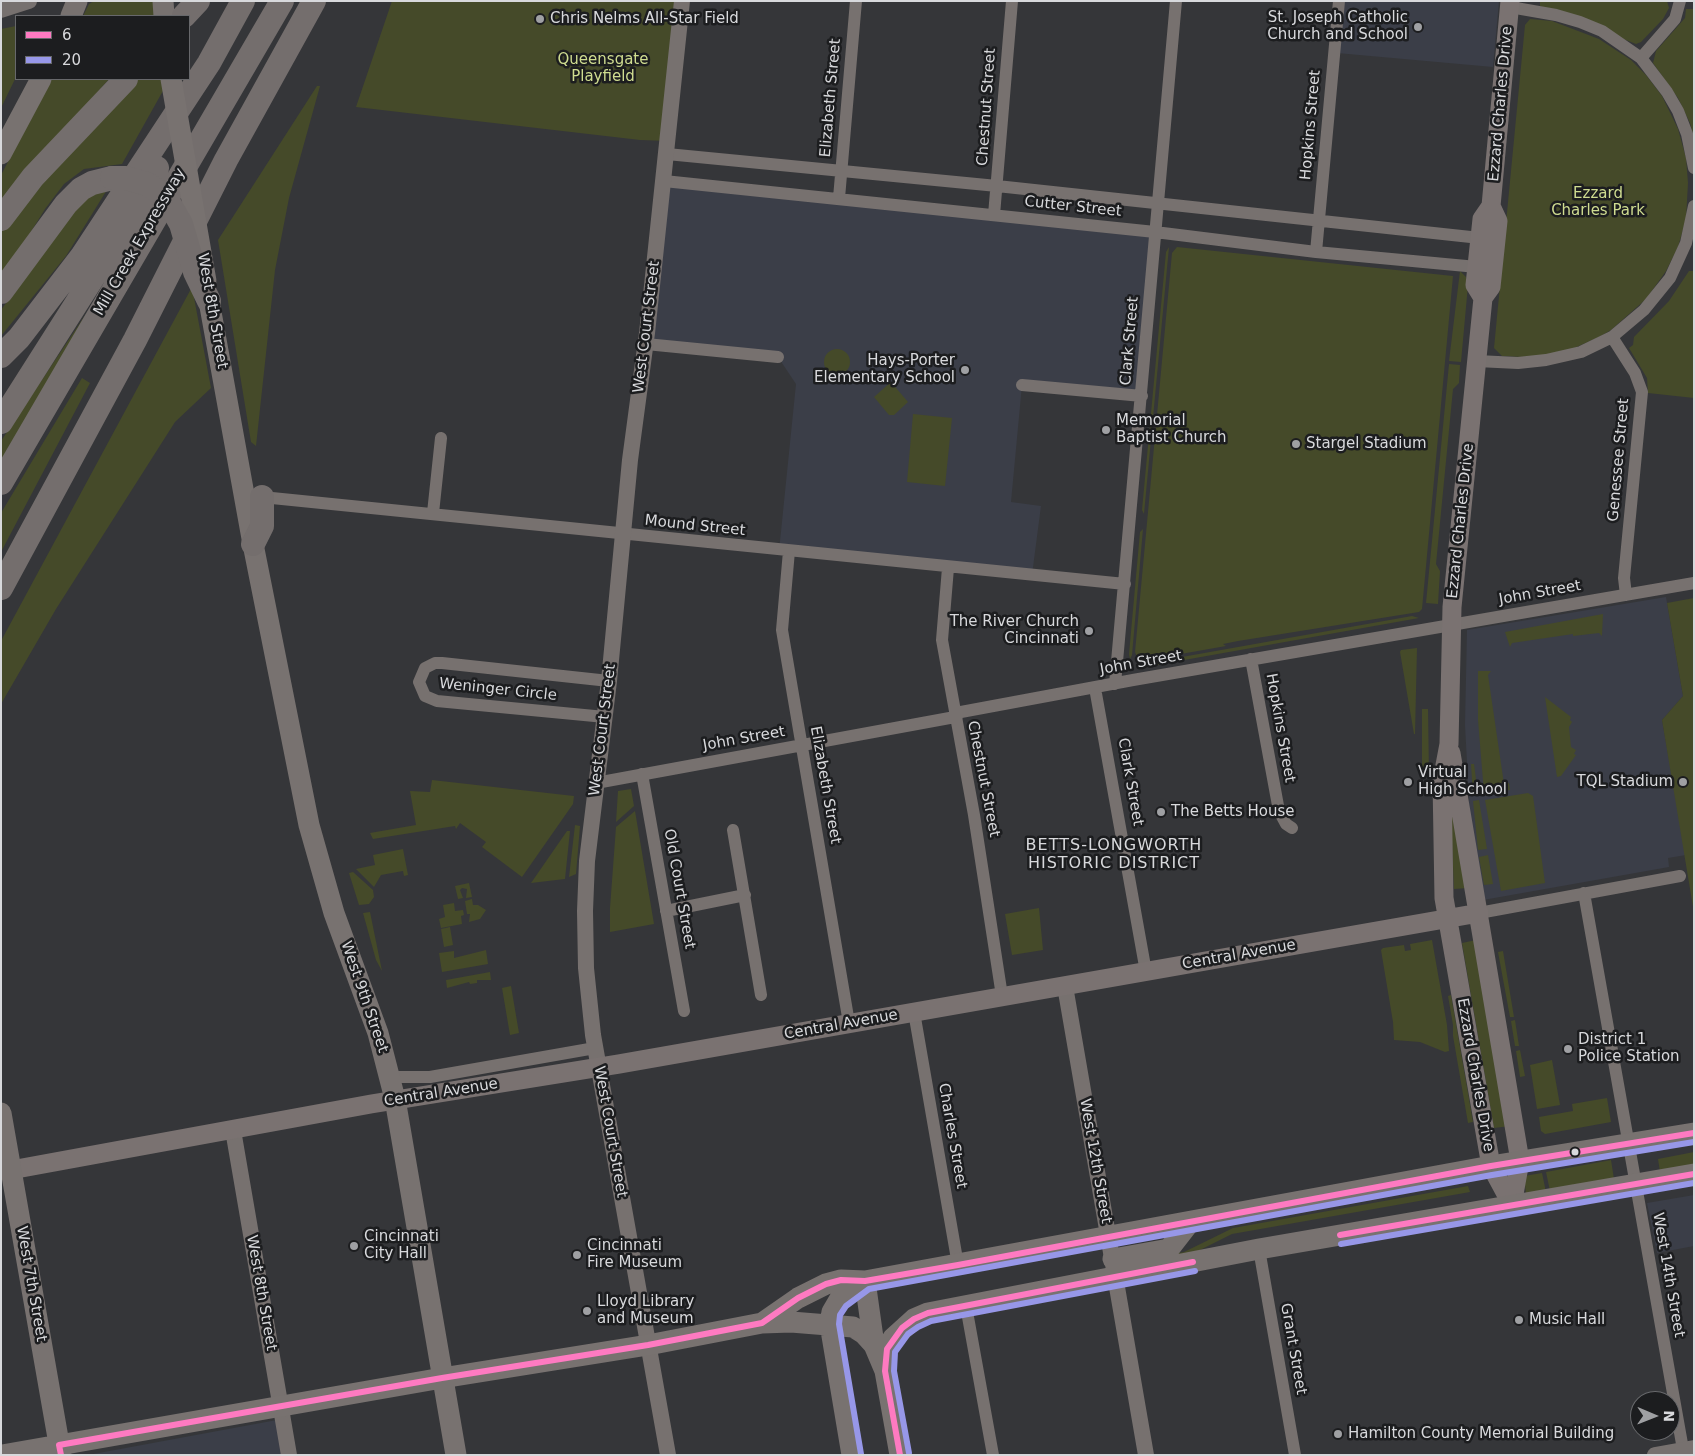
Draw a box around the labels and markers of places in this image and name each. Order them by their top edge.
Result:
place label: St. Joseph Catholic Church and School [1267,9,1408,44]
place label: Chris Nelms All-Star Field [550,10,739,28]
marker: Chris Nelms All-Star Field [534,13,546,25]
marker: St. Joseph Catholic Church and School [1412,21,1424,33]
place label: Hays-Porter Elementary School [814,352,955,387]
marker: Hays-Porter Elementary School [959,364,971,376]
place label: Memorial Baptist Church [1116,412,1227,447]
marker: Memorial Baptist Church [1100,424,1112,436]
place label: Stargel Stadium [1306,435,1427,453]
marker: Stargel Stadium [1290,438,1302,450]
place label: The River Church Cincinnati [950,613,1079,648]
marker: The River Church Cincinnati [1083,625,1095,637]
place label: Virtual High School [1418,764,1507,799]
place label: TQL Stadium [1577,773,1673,791]
marker: Virtual High School [1402,776,1414,788]
marker: TQL Stadium [1677,776,1689,788]
place label: The Betts House [1171,803,1295,821]
marker: The Betts House [1155,806,1167,818]
place label: District 1 Police Station [1578,1031,1680,1066]
marker: District 1 Police Station [1562,1043,1574,1055]
unlabelled marker [1570,1147,1580,1157]
place label: Cincinnati City Hall [364,1228,439,1263]
place label: Cincinnati Fire Museum [587,1237,682,1272]
marker: Cincinnati City Hall [348,1240,360,1252]
marker: Cincinnati Fire Museum [571,1249,583,1261]
place label: Lloyd Library and Museum [597,1293,694,1328]
marker: Lloyd Library and Museum [581,1305,593,1317]
place label: Music Hall [1529,1311,1605,1329]
marker: Music Hall [1513,1314,1525,1326]
place label: Hamilton County Memorial Building [1348,1425,1614,1443]
marker: Hamilton County Memorial Building [1332,1428,1344,1440]

